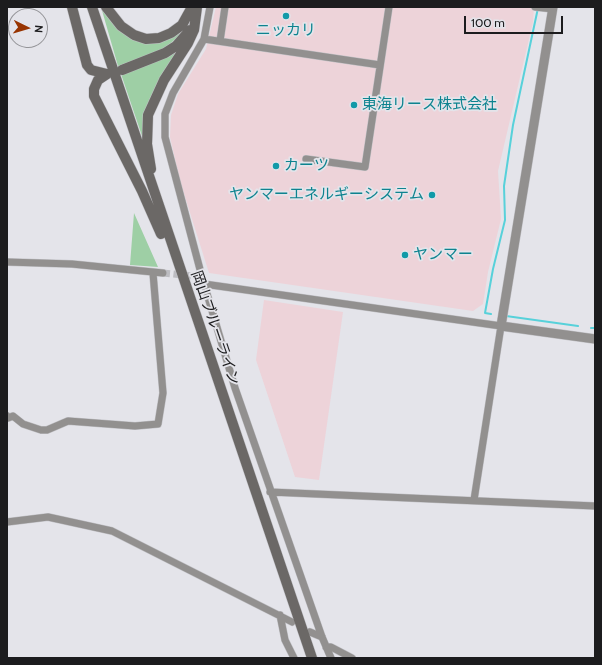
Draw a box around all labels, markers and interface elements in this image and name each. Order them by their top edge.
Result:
north arrow [8,8,48,48]
scale bar [466,8,565,34]
marker: ニッカリ [281,11,291,21]
text: 100 m [471,15,505,30]
place label: ニッカリ [256,22,316,40]
text: N [32,24,46,33]
place label: 東海リース株式会社 [362,96,497,114]
marker: 東海リース株式会社 [349,100,359,110]
place label: カーツ [284,157,329,175]
marker: カーツ [271,161,281,171]
place label: ヤンマーエネルギーシステム [229,186,424,204]
marker: ヤンマーエネルギーシステム [427,190,437,200]
place label: ヤンマー [413,246,473,264]
marker: ヤンマー [400,250,410,260]
street label: 岡山ブルーライン [187,268,243,388]

